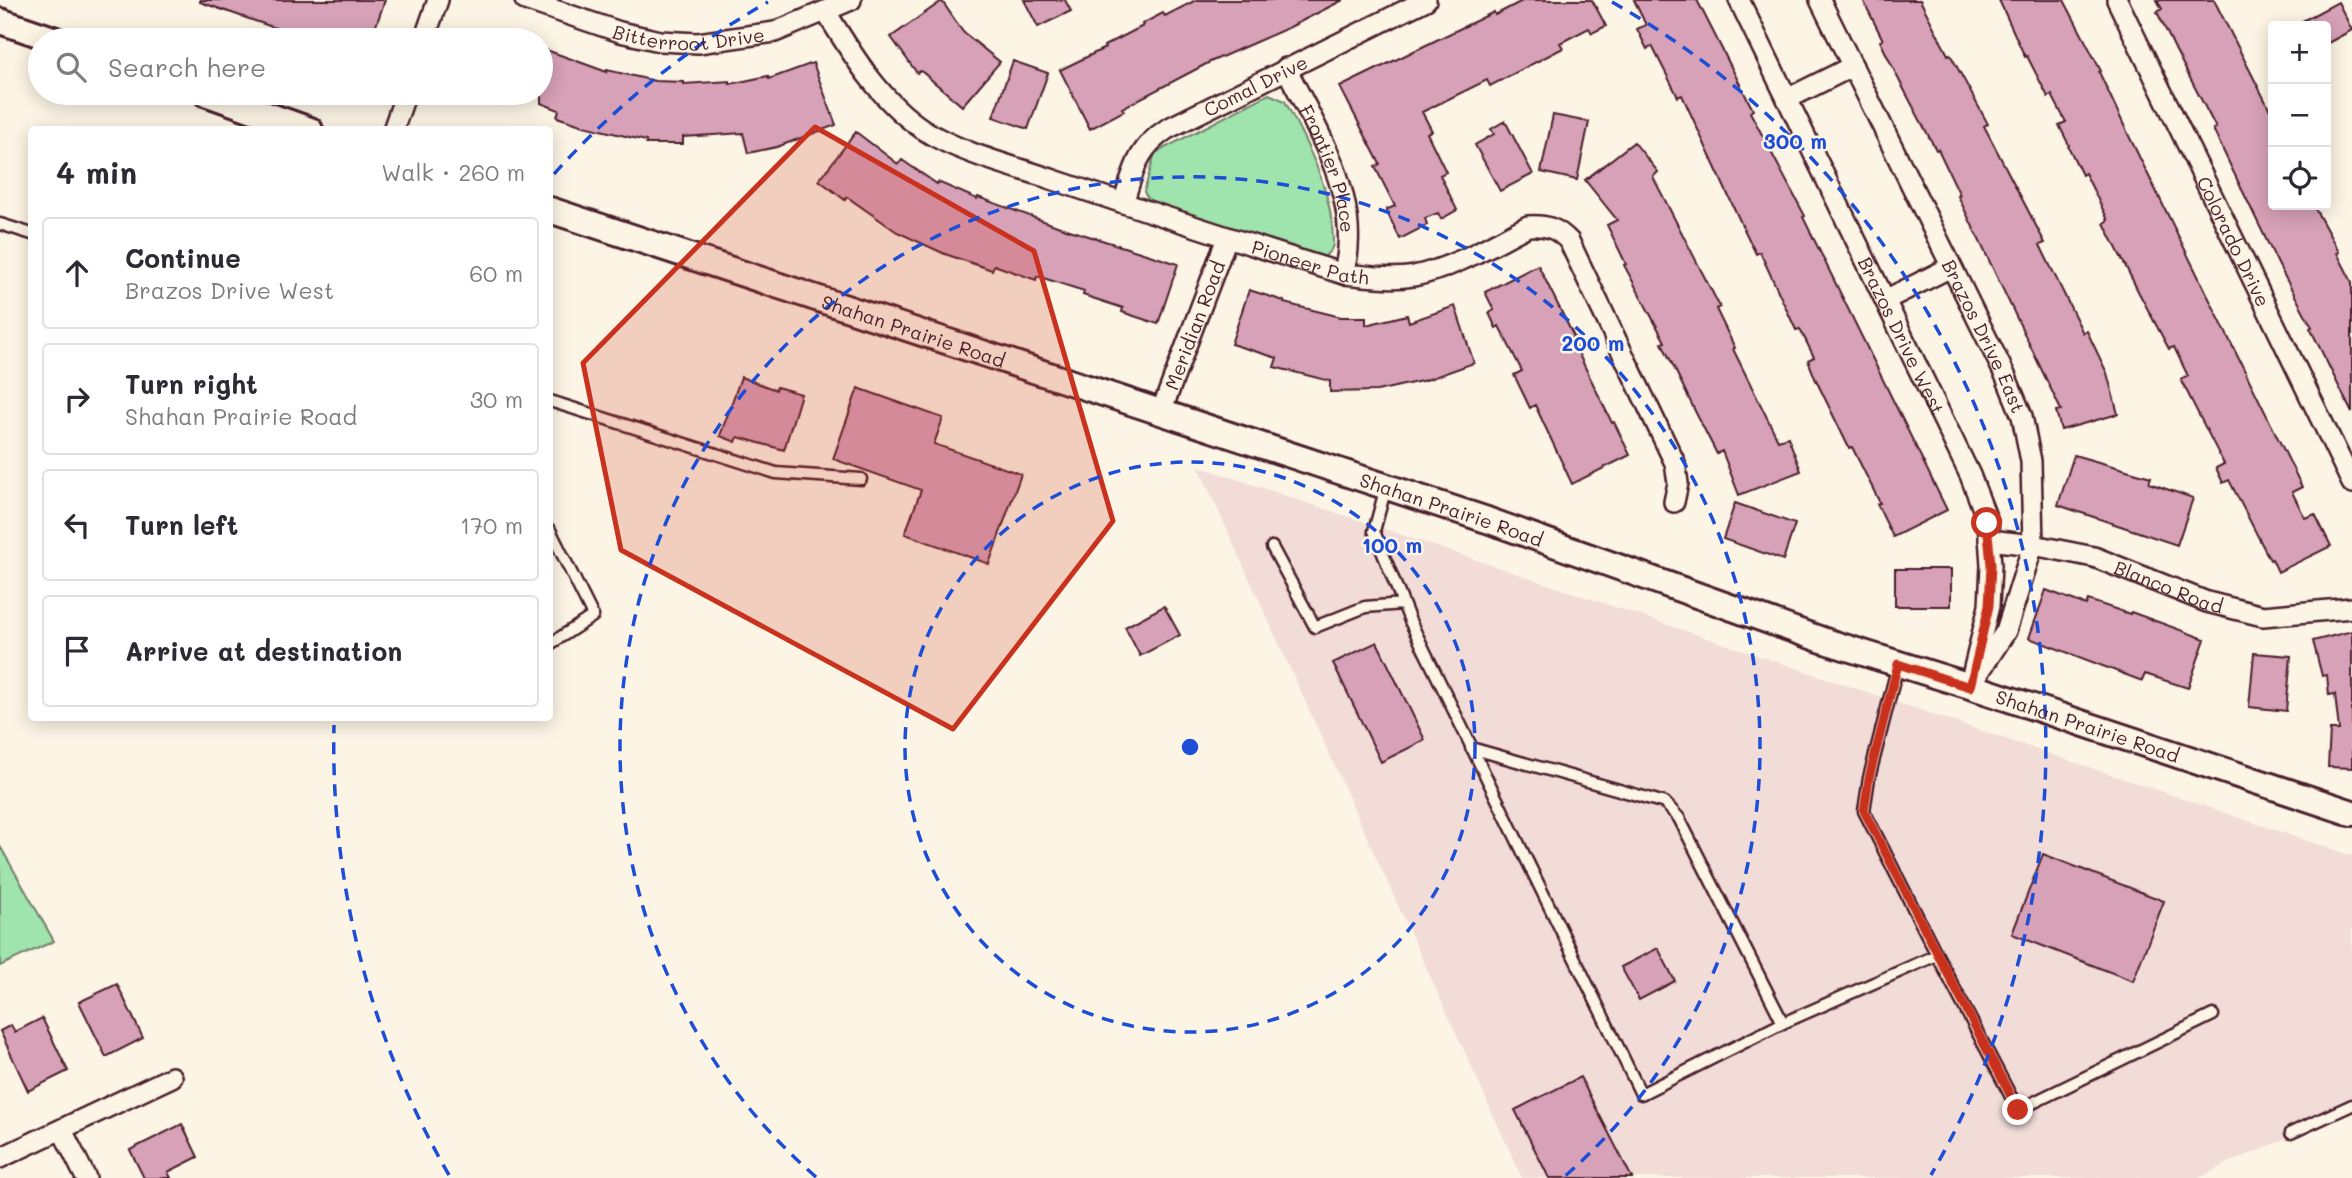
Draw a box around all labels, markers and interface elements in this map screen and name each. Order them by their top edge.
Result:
street label: Bitterroot Drive [610,18,766,56]
map controls [2268,21,2331,210]
button: + [2268,21,2331,84]
search box [28,28,553,105]
icon: search [52,48,90,86]
street label: Comal Drive [1199,49,1311,121]
text: Search here [108,50,266,84]
button: − [2268,84,2331,147]
street label: Frontier Place [1295,100,1361,233]
text: 300 m [1763,127,1827,154]
button: locate [2268,147,2331,210]
text: 4 min [56,152,137,192]
text: Walk · 260 m [381,157,525,187]
street label: Colorado Drive [2192,172,2277,310]
street label: Pioneer Path [1249,233,1370,289]
text: Continue [125,241,241,275]
street label: Brazos Drive West [1853,252,1951,419]
icon: ahead [58,254,96,292]
street label: Brazos Drive East [1937,255,2032,416]
street label: Meridian Road [1158,257,1230,393]
text: 60 m [469,258,523,288]
text: Brazos Drive West [125,275,334,305]
street label: Shahan Prairie Road [819,288,1009,372]
text: 200 m [1562,329,1624,356]
text: Turn right [125,367,258,401]
icon: right [58,380,96,418]
text: 30 m [470,384,523,414]
text: Shahan Prairie Road [125,401,357,431]
street label: Shahan Prairie Road [1357,466,1547,552]
icon: left [58,506,96,544]
route start [1971,507,2002,538]
text: Turn left [125,508,238,542]
text: 170 m [460,510,523,540]
text: 100 m [1362,531,1422,558]
street label: Blanco Road [2111,554,2226,618]
icon: arrive [58,632,96,670]
text: Arrive at destination [125,634,402,668]
street label: Shahan Prairie Road [1993,683,2183,767]
centre of rings [1178,735,1202,759]
route end [2002,1094,2033,1125]

